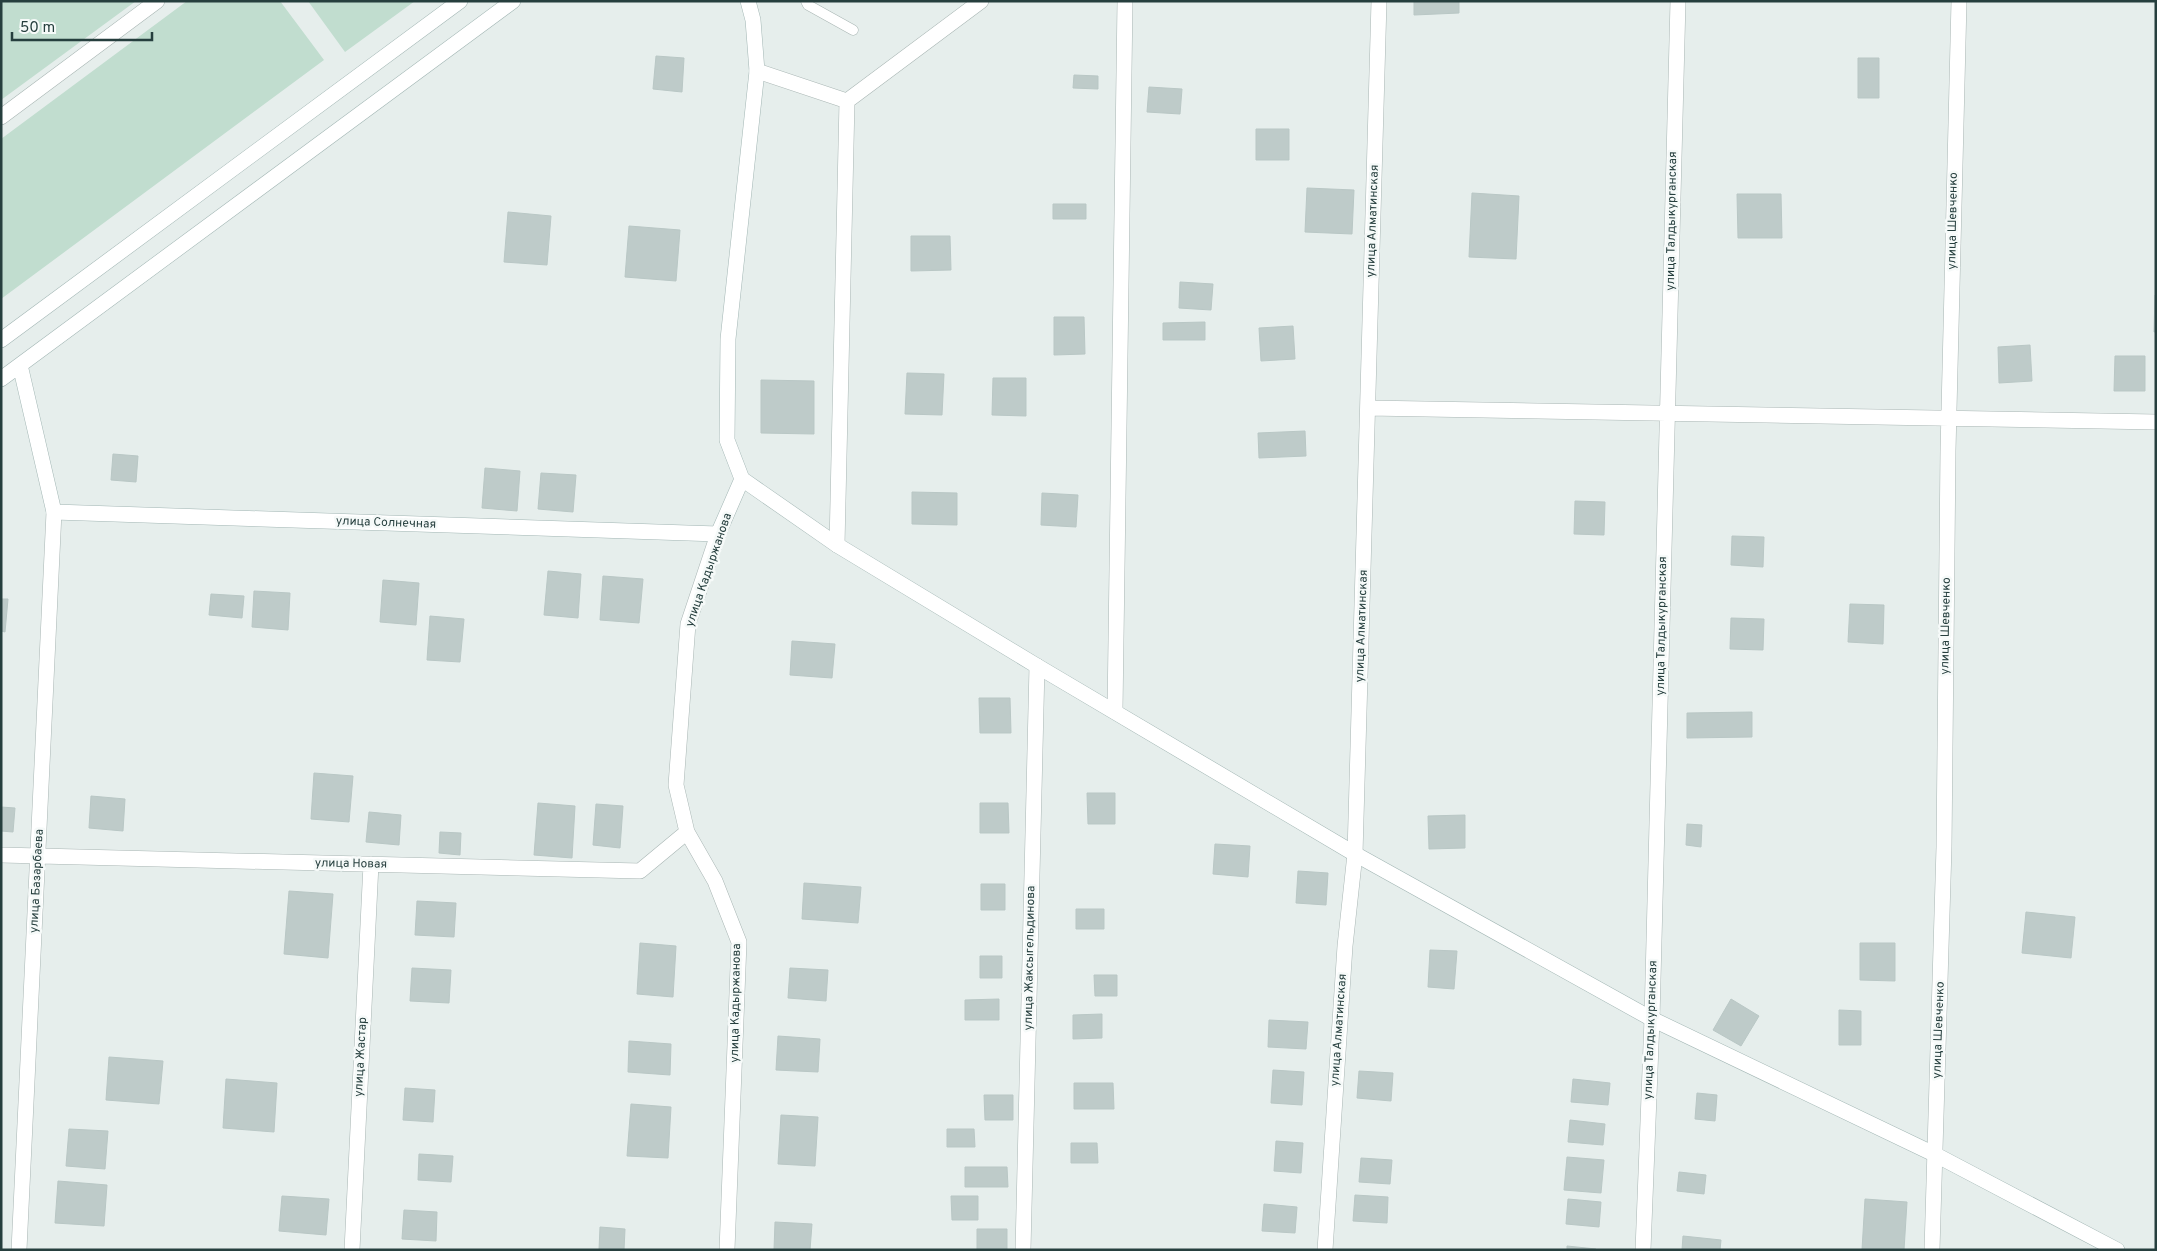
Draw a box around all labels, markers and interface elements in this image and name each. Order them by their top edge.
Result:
scale bar [12,10,152,42]
text: 50 m [20,19,55,38]
street label: улица Талдыкурганская [1663,151,1681,291]
street label: улица Алматинская [1363,164,1383,278]
street label: улица Шевченко [1944,172,1962,270]
street label: улица Кадыржанова [682,511,736,629]
street label: улица Солнечная [336,513,436,533]
street label: улица Талдыкурганская [1653,556,1671,696]
street label: улица Алматинская [1352,569,1372,683]
street label: улица Шевченко [1937,577,1955,675]
street label: улица Базарбаева [26,829,48,933]
street label: улица Новая [315,855,387,873]
street label: улица Жаксыгельдинова [1021,885,1039,1031]
street label: улица Кадыржанова [727,943,745,1063]
street label: улица Талдыкурганская [1641,960,1661,1100]
street label: улица Алматинская [1327,973,1351,1087]
street label: улица Шевченко [1929,981,1949,1079]
street label: улица Жастар [351,1016,371,1097]

